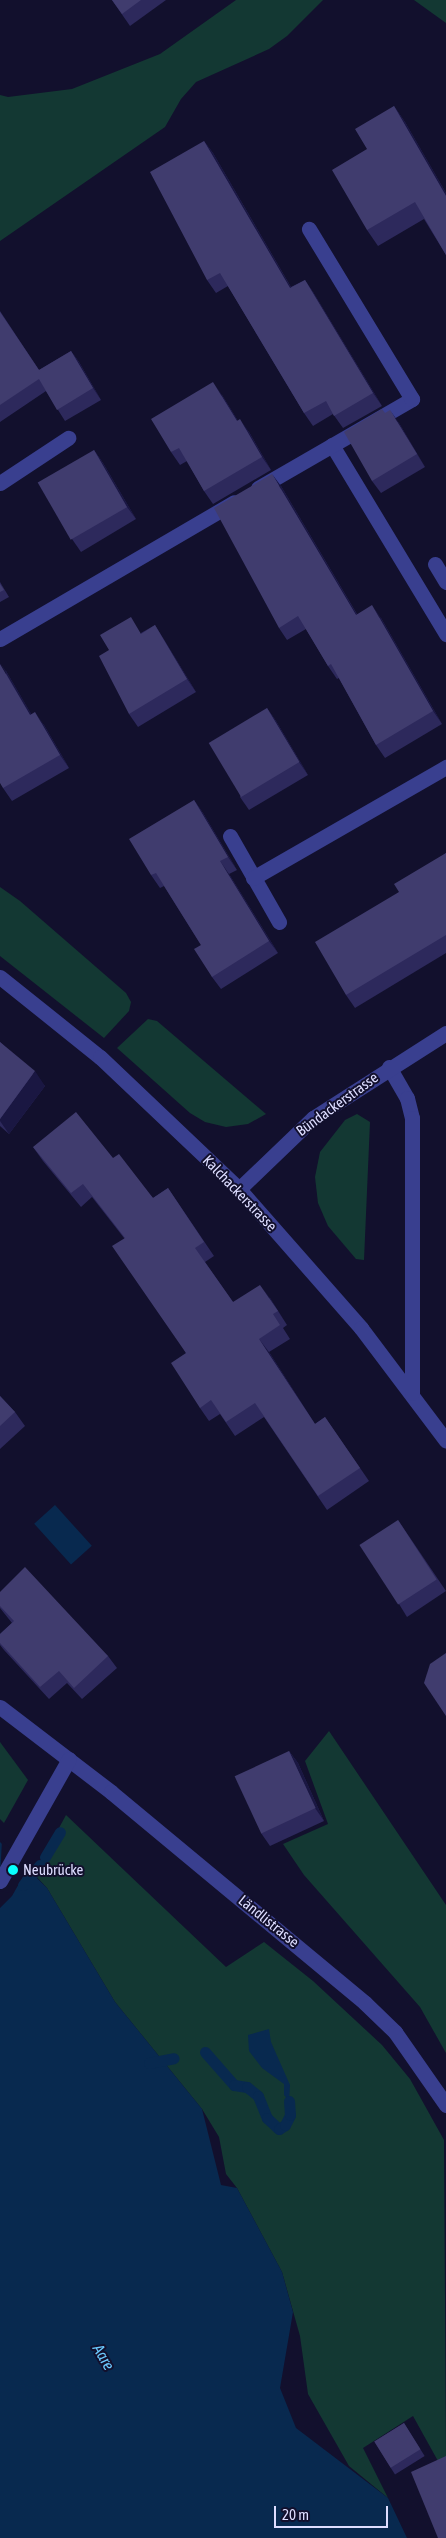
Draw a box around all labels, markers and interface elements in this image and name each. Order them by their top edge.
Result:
street label: Bündackerstrasse [293,1068,381,1140]
street label: Kalchackerstrasse [199,1151,281,1235]
place label: Neubrücke [23,1861,83,1879]
marker: Neubrücke [7,1864,19,1876]
street label: Ländlistrasse [235,1891,303,1951]
water label: Aare [89,2341,119,2373]
scale bar [276,2496,390,2528]
text: 20 m [282,2506,309,2523]

